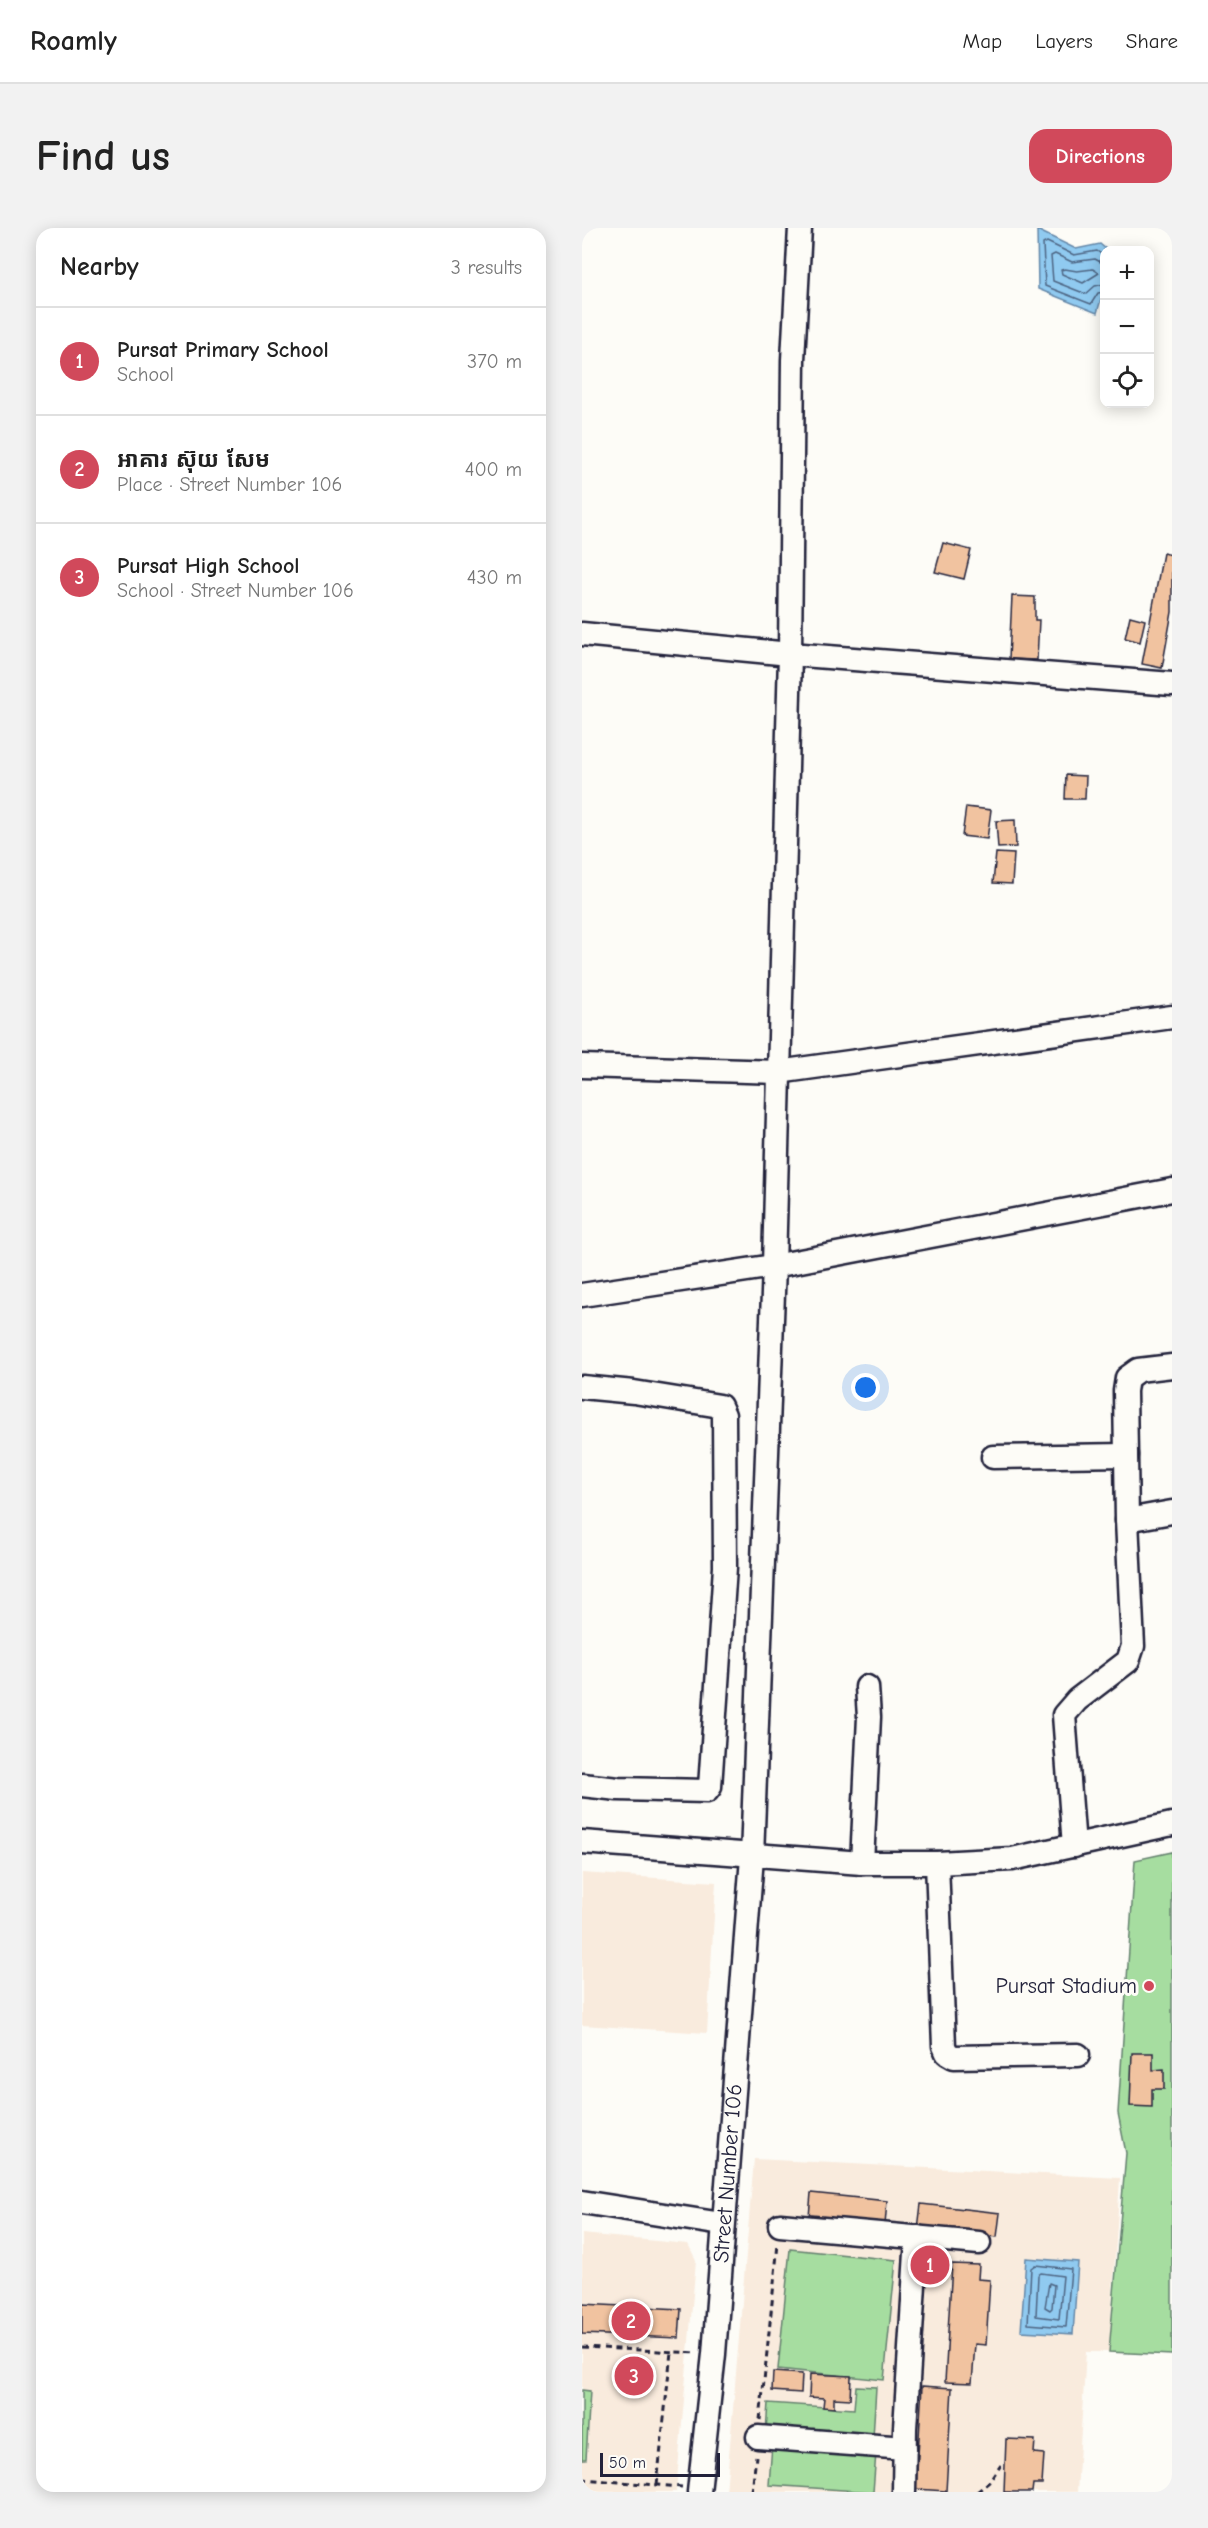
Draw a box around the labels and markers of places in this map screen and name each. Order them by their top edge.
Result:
place label: Pursat Stadium [995,1973,1137,1999]
marker: Pursat Stadium [1142,1979,1156,1993]
pin: 1 [910,2242,950,2288]
pin: 2 [611,2298,650,2344]
pin: 3 [614,2354,654,2398]

